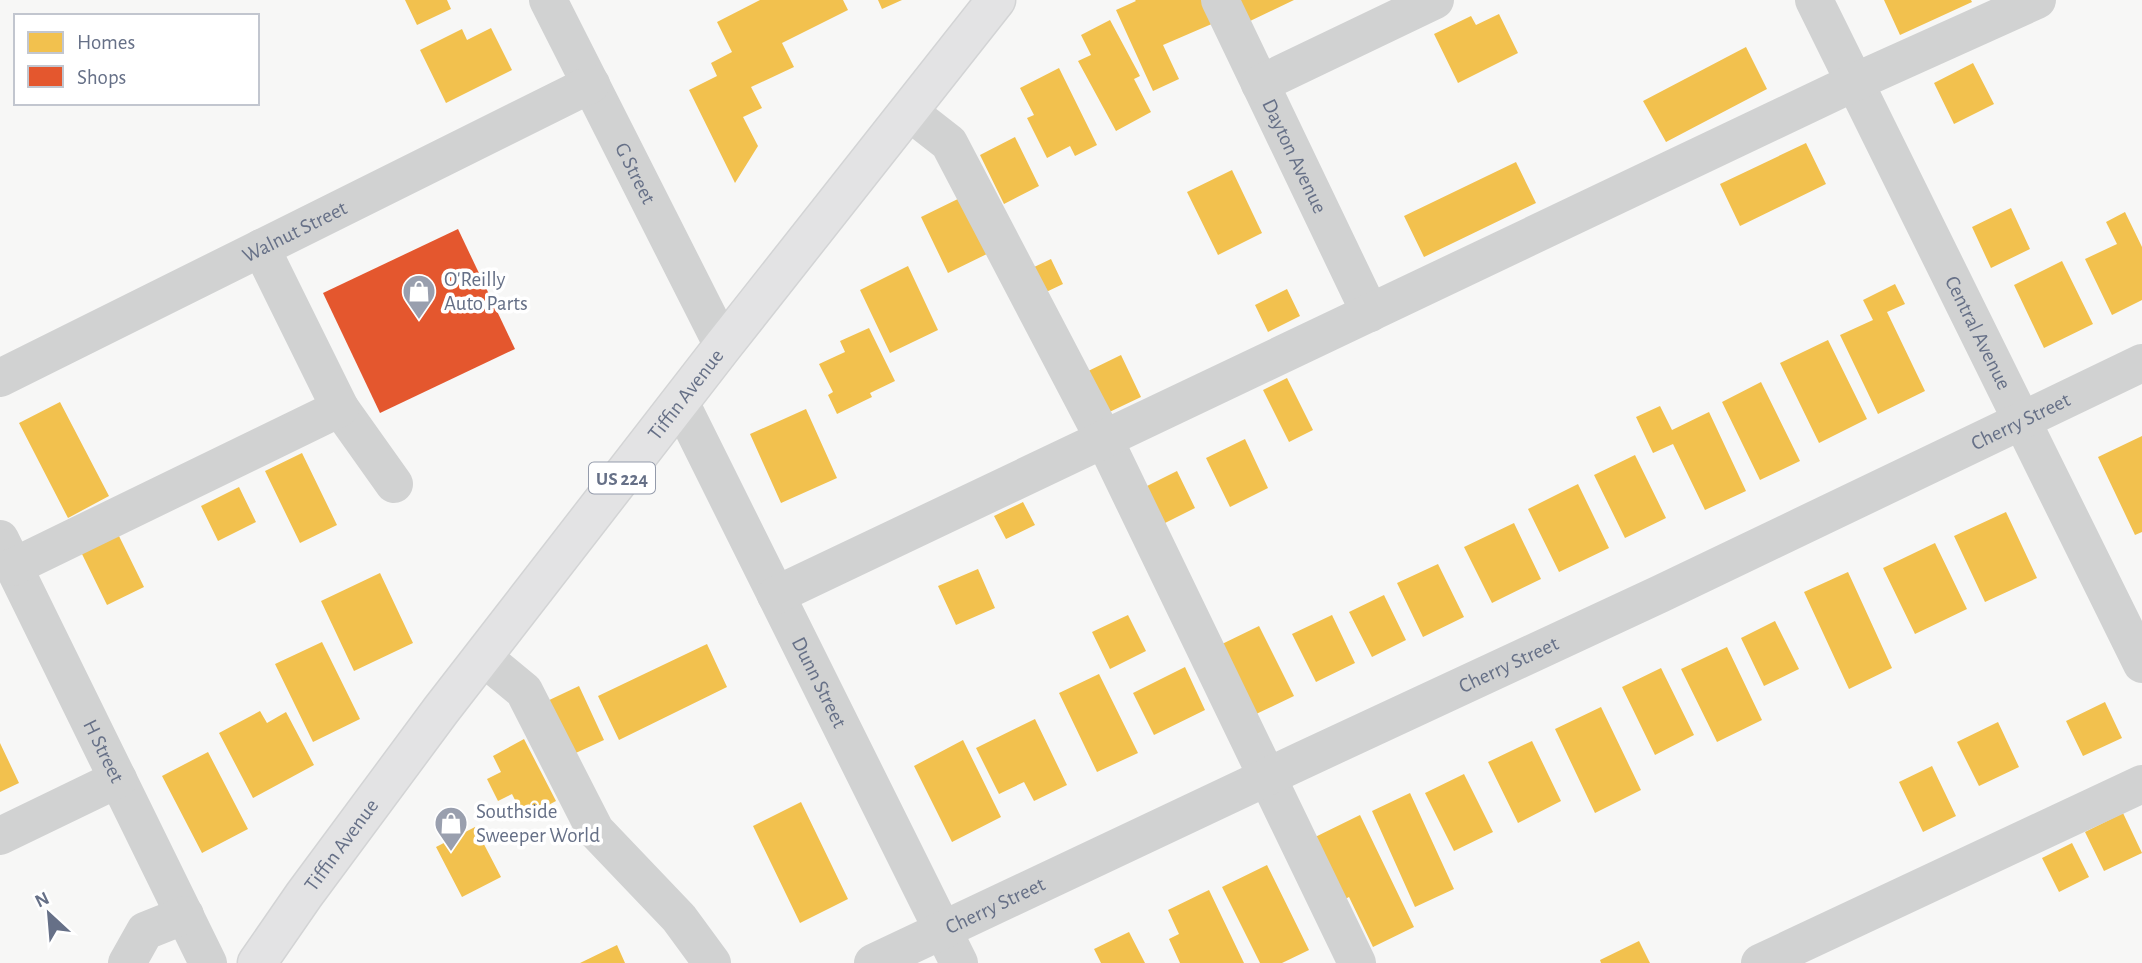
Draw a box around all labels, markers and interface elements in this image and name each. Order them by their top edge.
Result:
legend [14,14,259,105]
text: Homes [77,32,135,53]
text: Shops [77,67,126,88]
street label: Dayton Avenue [1258,96,1331,217]
street label: G Street [611,139,659,208]
street label: Walnut Street [239,197,351,267]
place label: O'Reilly Auto Parts [444,269,528,314]
shop icon: O'Reilly Auto Parts [400,272,438,321]
street label: Central Avenue [1941,273,2015,393]
street label: Tiffin Avenue [644,345,728,444]
street label: Cherry Street [1968,389,2074,454]
road number: US 224 [589,463,655,494]
street label: Cherry Street [1456,633,1562,697]
street label: Dunn Street [788,634,850,732]
street label: H Street [79,716,128,786]
street label: Tiffin Avenue [301,795,382,895]
place label: Southside Sweeper World [476,801,600,846]
shop icon: Southside Sweeper World [432,804,470,853]
street label: Cherry Street [942,873,1049,938]
north arrow [14,879,84,949]
text: N [32,889,52,912]

